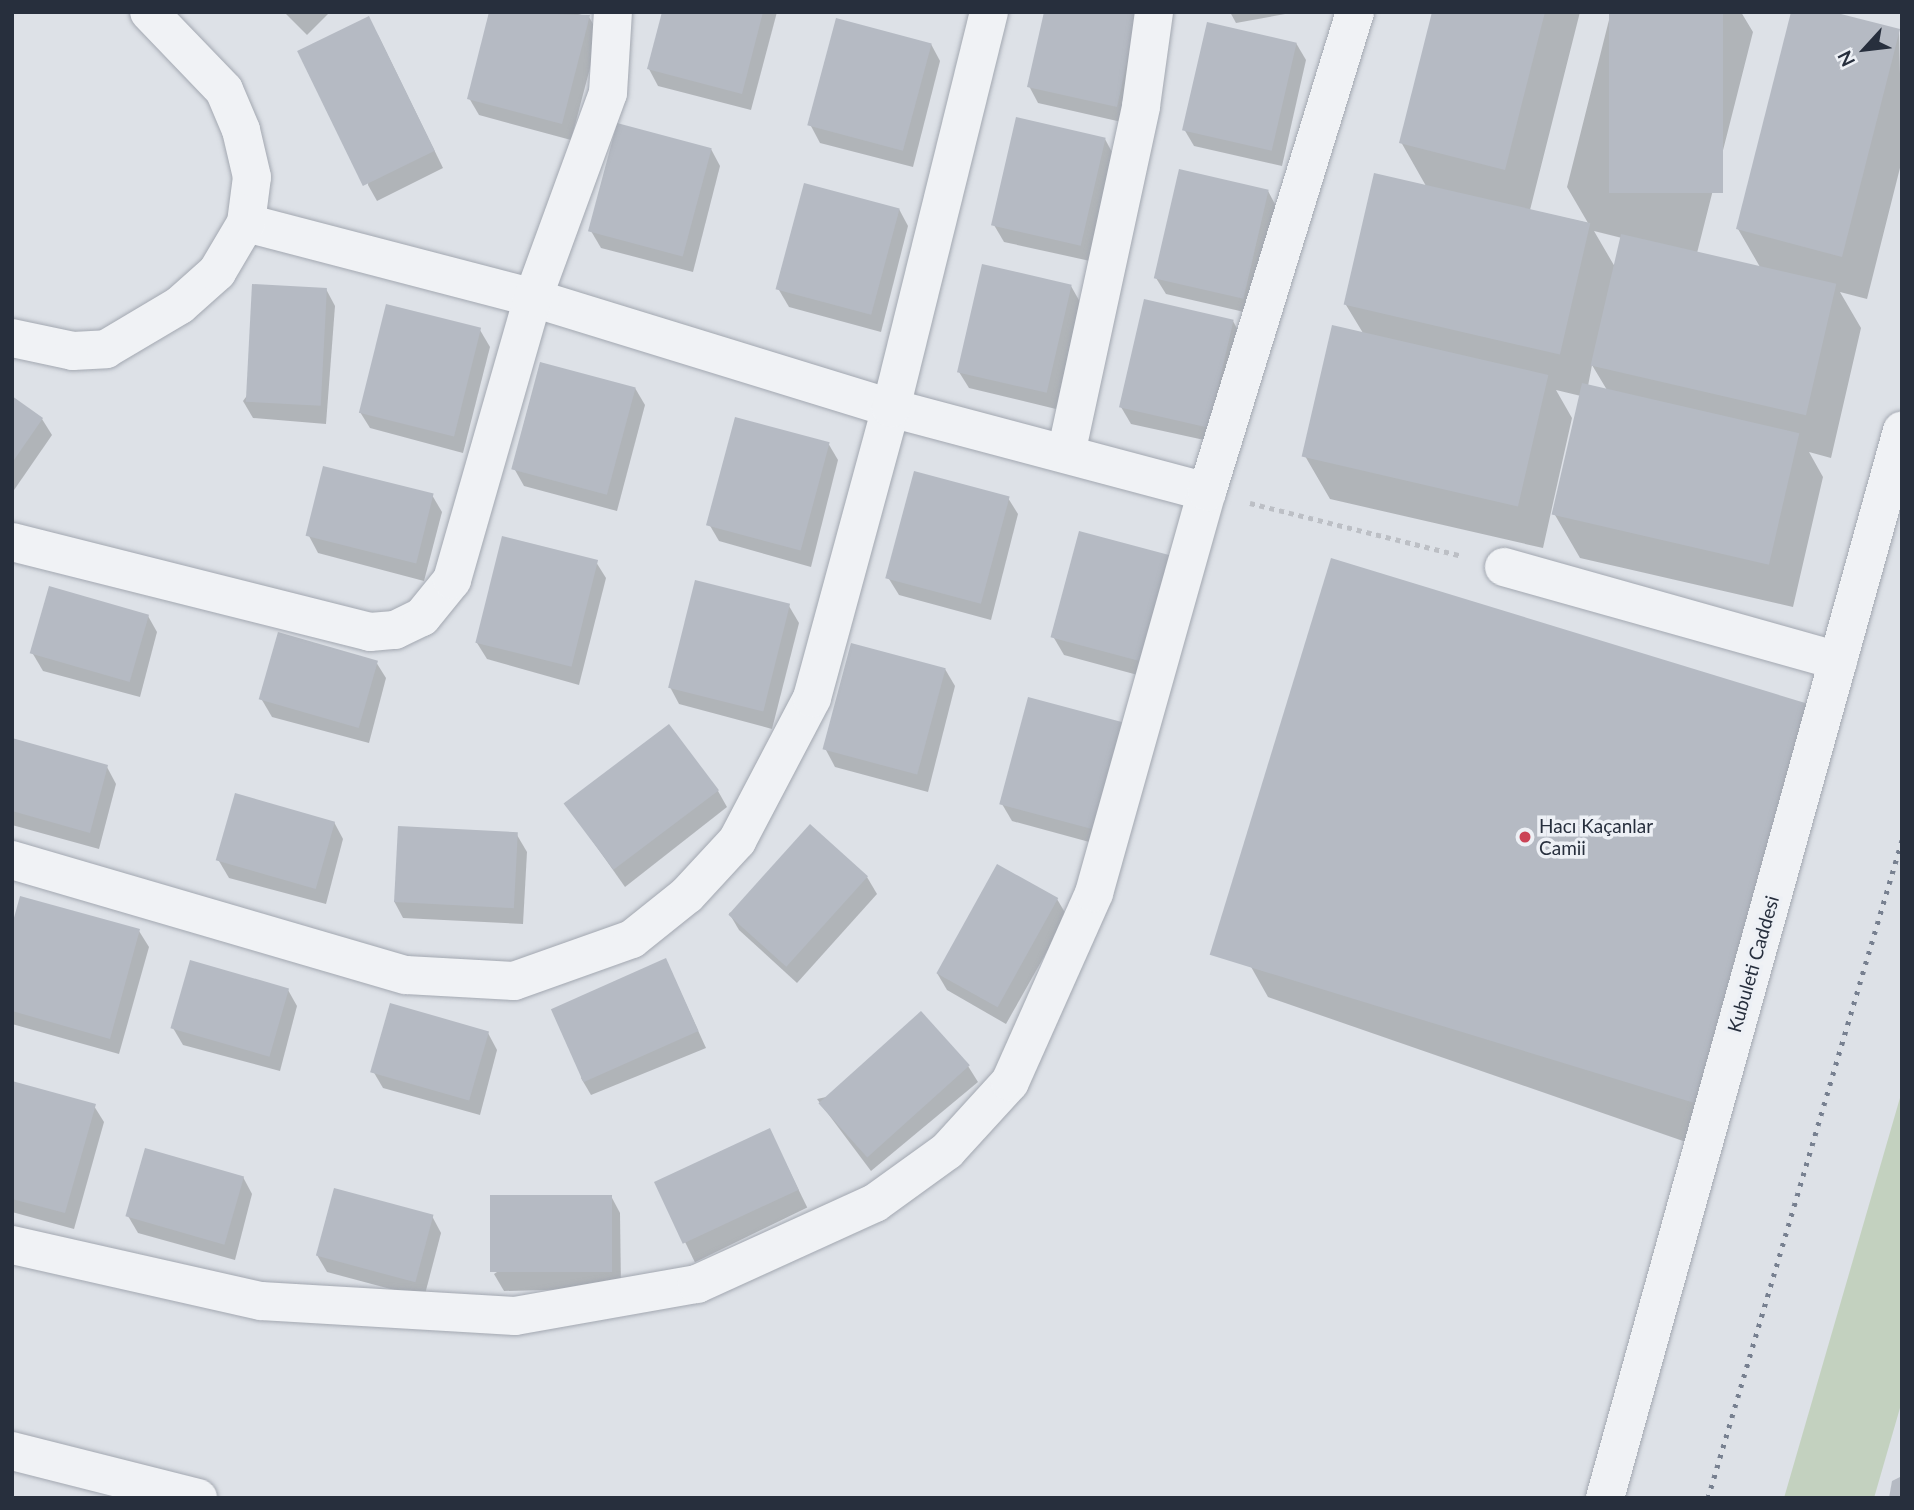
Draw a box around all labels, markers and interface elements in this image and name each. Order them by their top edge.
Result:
north arrow [1830,14,1900,84]
text: N [1832,47,1859,71]
place label: Hacı Kaçanlar Camii [1539,815,1653,859]
marker: Hacı Kaçanlar Camii [1517,829,1533,845]
street label: Kubuleti Caddesi [1723,893,1783,1035]

